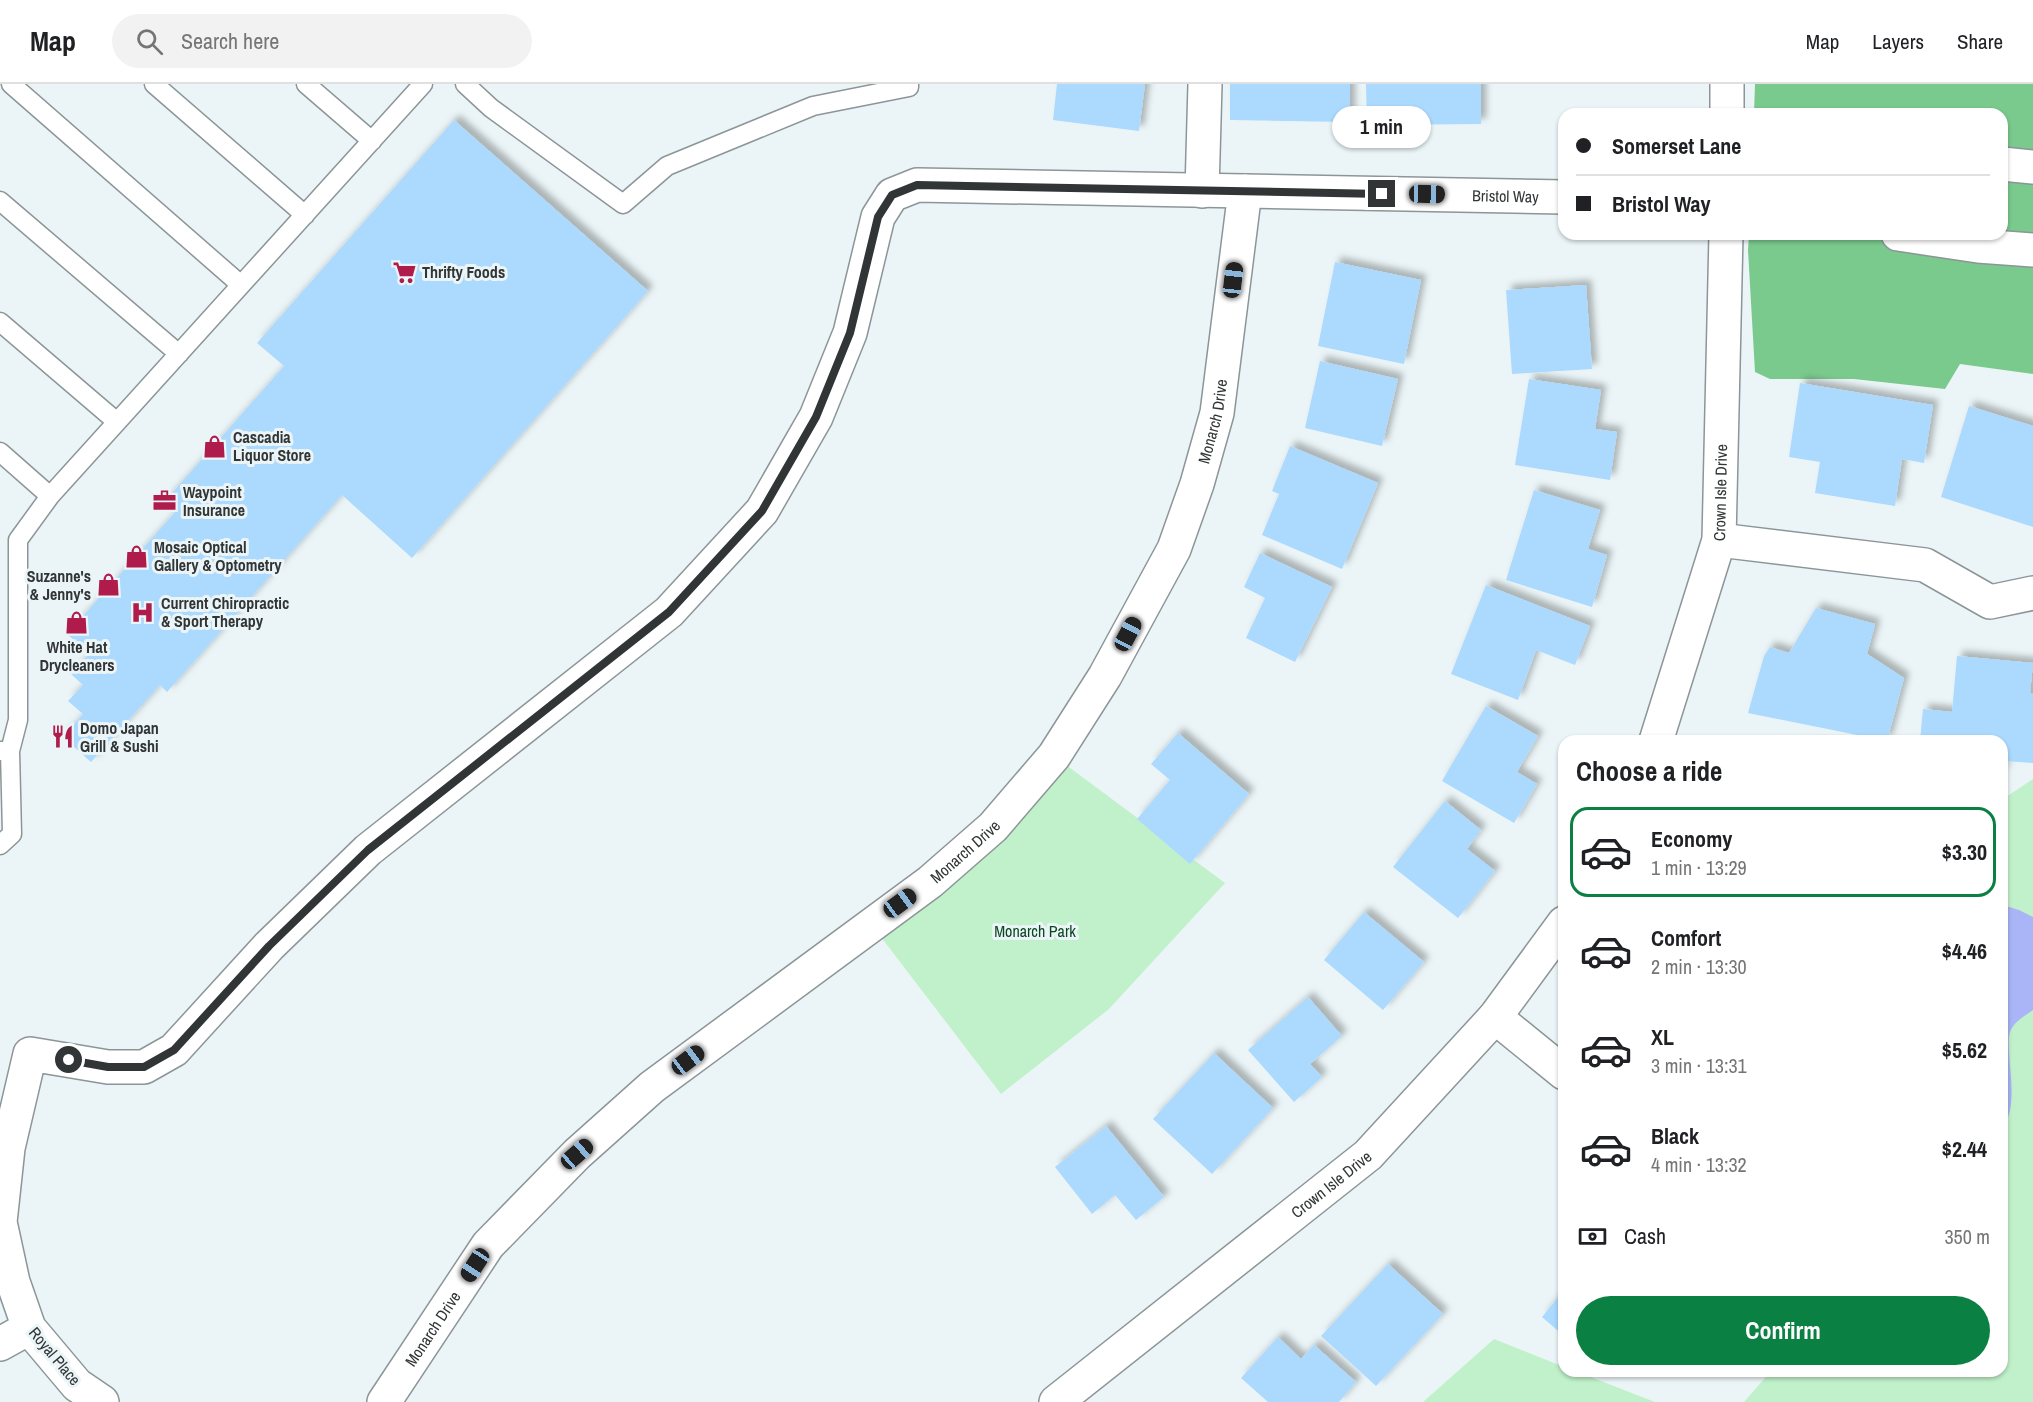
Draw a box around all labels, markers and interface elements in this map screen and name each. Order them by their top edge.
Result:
search box [112,14,532,68]
text: Map [30,22,76,60]
icon: search [133,25,166,58]
text: Search here [181,26,279,56]
text: Map [1806,27,1839,56]
text: Layers [1872,27,1924,56]
text: Share [1957,27,2003,56]
callout: 1 min [1332,107,1432,149]
text: 1 min [1360,113,1403,140]
text: Somerset Lane [1612,131,1741,161]
route end [1368,180,1395,207]
street label: Bristol Way [1472,184,1539,208]
car [1409,185,1445,203]
text: Bristol Way [1612,189,1711,219]
supermarket icon: Thrifty Foods [391,259,417,285]
place label: Thrifty Foods [422,261,505,283]
car [1222,261,1244,299]
street label: Monarch Drive [1192,378,1232,466]
place label: Cascadia Liquor Store [233,426,311,466]
shop icon: Cascadia Liquor Store [202,433,228,459]
street label: Crown Isle Drive [1708,444,1732,541]
place label: Waypoint Insurance [183,481,245,521]
office icon: Waypoint Insurance [152,488,178,514]
place label: Mosaic Optical Gallery & Optometry [154,536,282,576]
shop icon: Mosaic Optical Gallery & Optometry [123,543,149,569]
place label: Suzanne's & Jenny's [27,565,91,605]
shop icon: Suzanne's & Jenny's [96,572,122,598]
place label: Current Chiropractic & Sport Therapy [161,592,289,632]
hospital icon: Current Chiropractic & Sport Therapy [130,599,156,625]
shop icon: White Hat Drycleaners [64,609,90,635]
car [1112,614,1144,654]
place label: White Hat Drycleaners [39,636,115,676]
place label: Domo Japan Grill & Sushi [80,717,159,757]
restaurant icon: Domo Japan Grill & Sushi [49,724,75,750]
text: Choose a ride [1576,753,1722,789]
street label: Monarch Drive [925,815,1005,888]
text: Economy [1651,824,1732,854]
icon: car [1579,825,1633,879]
text: $3.30 [1942,837,1987,867]
text: 1 min · 13:29 [1651,854,1747,881]
car [880,885,920,921]
park label: Monarch Park [994,920,1076,942]
text: Comfort [1651,923,1721,953]
icon: car [1579,924,1633,978]
text: $4.46 [1942,936,1987,966]
text: 2 min · 13:30 [1651,953,1747,980]
text: XL [1651,1022,1674,1052]
icon: car [1579,1023,1633,1077]
text: $5.62 [1942,1035,1987,1065]
car [668,1042,708,1078]
route start [55,1046,82,1073]
text: 3 min · 13:31 [1651,1052,1747,1079]
text: Black [1651,1121,1699,1151]
icon: car [1579,1122,1633,1176]
text: $2.44 [1942,1134,1987,1164]
car [558,1135,596,1173]
street label: Crown Isle Drive [1286,1145,1376,1223]
text: 4 min · 13:32 [1651,1151,1747,1178]
icon: cash [1576,1220,1609,1253]
text: Cash [1624,1221,1666,1251]
text: 350 m [1944,1223,1990,1250]
car [458,1245,492,1285]
street label: Monarch Drive [400,1287,466,1371]
button: Confirm [1576,1296,1990,1365]
street label: Royal Place [24,1322,86,1390]

